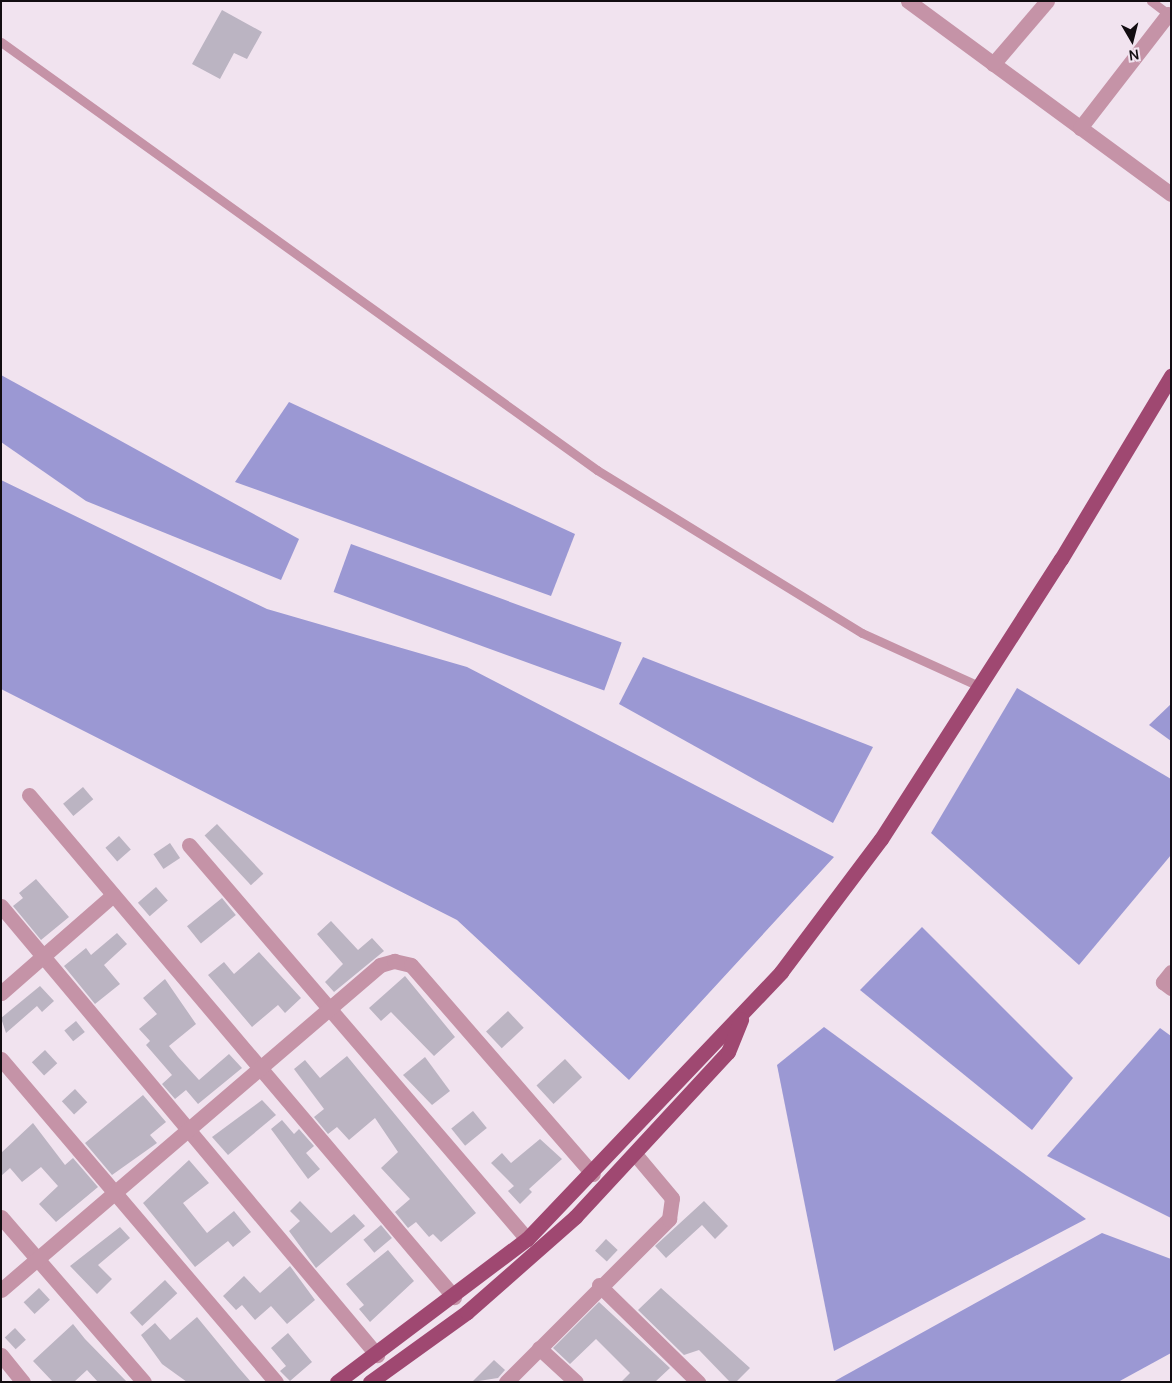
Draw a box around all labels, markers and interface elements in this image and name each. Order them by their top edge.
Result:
north arrow [1107,15,1157,65]
text: N [1128,45,1140,65]

